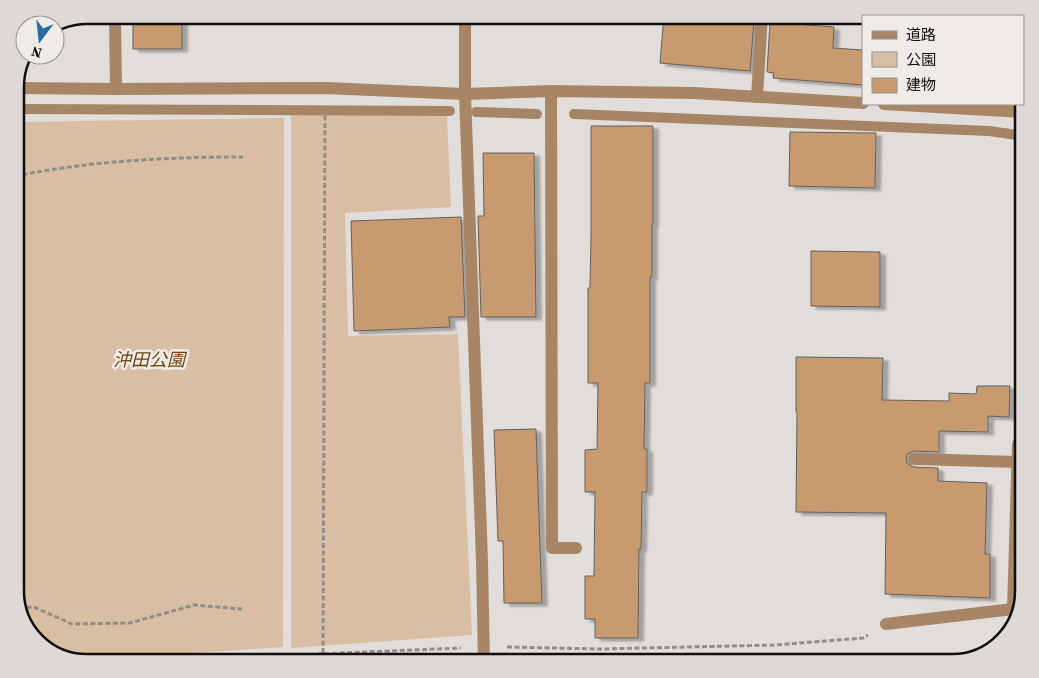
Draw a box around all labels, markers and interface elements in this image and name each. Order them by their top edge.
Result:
north arrow [15,15,65,65]
legend [862,15,1024,105]
text: 道路 [906,24,936,45]
text: N [29,42,44,64]
text: 公園 [906,49,936,70]
text: 建物 [906,74,936,95]
park label: 沖田公園 [113,347,188,372]

